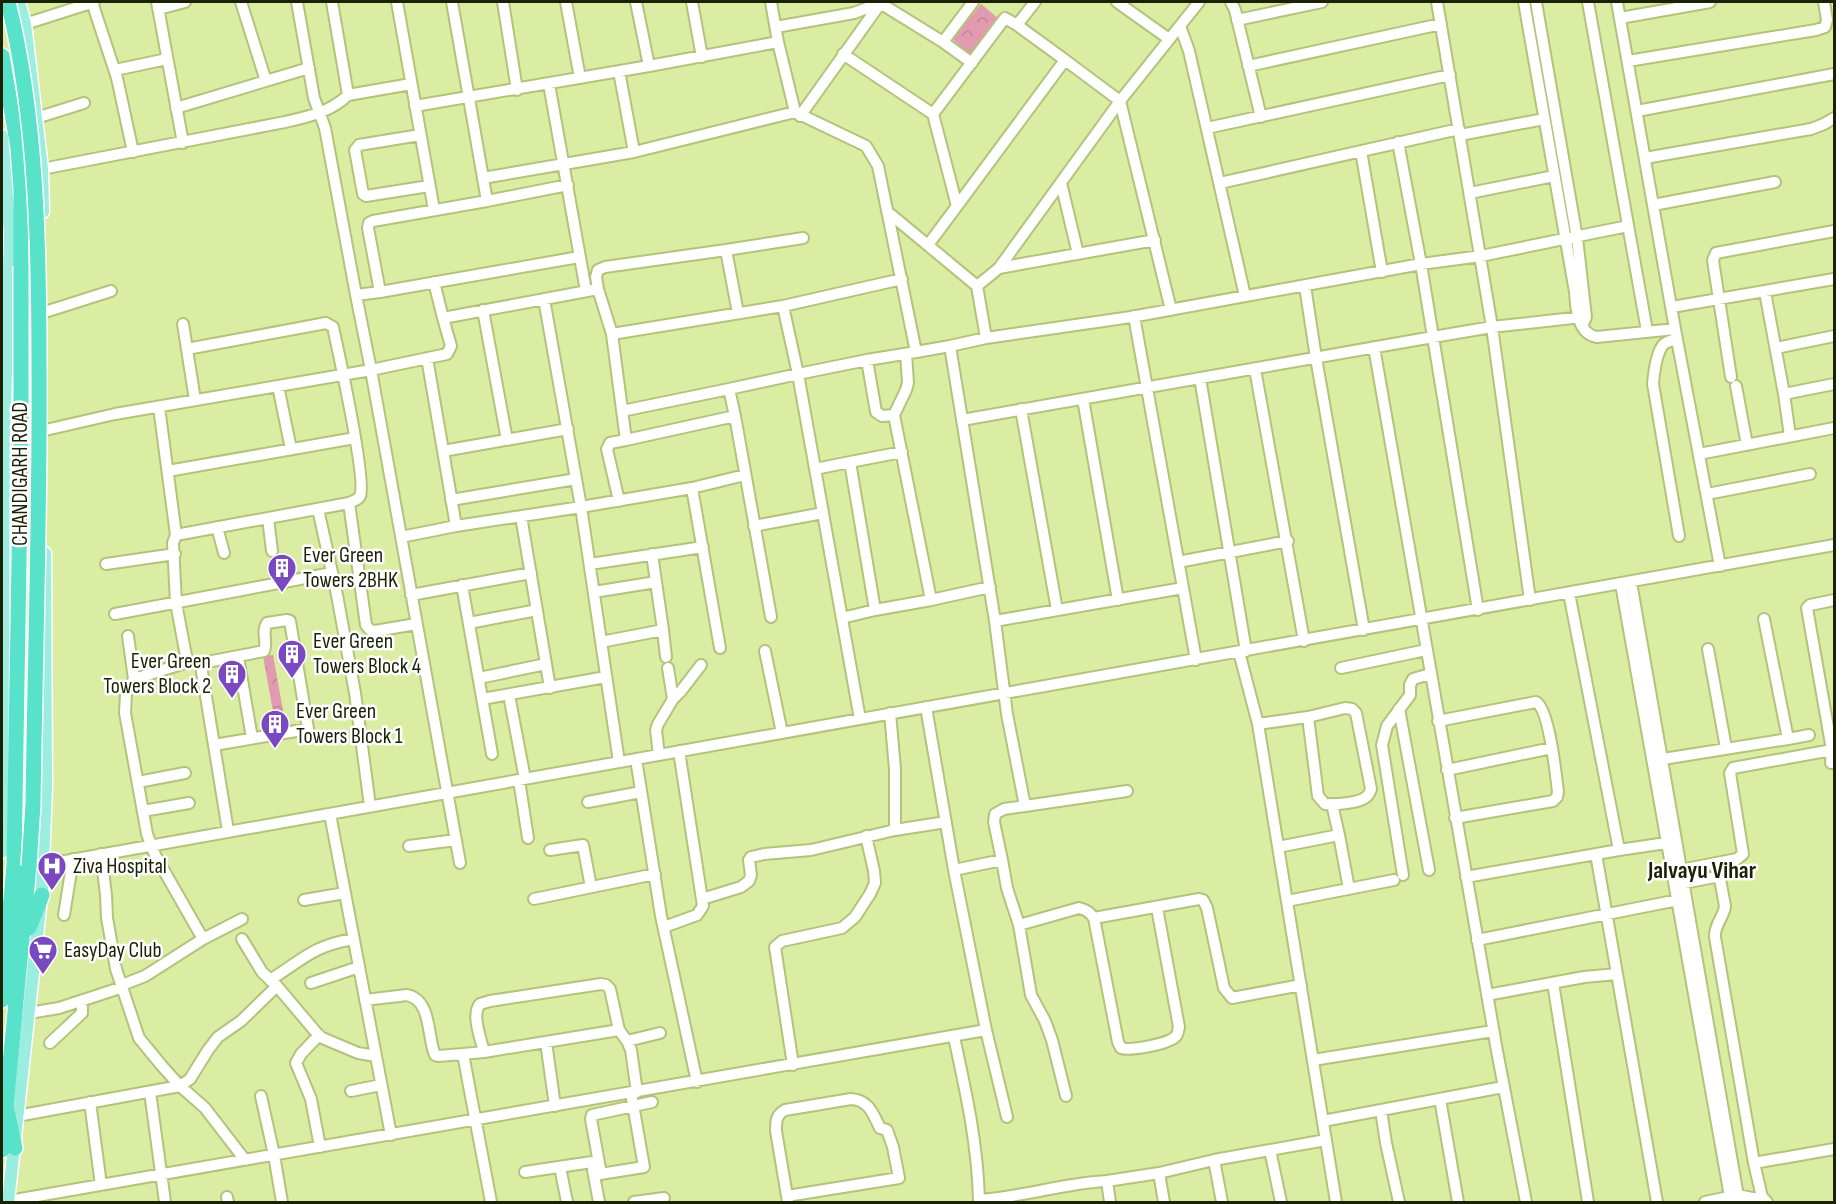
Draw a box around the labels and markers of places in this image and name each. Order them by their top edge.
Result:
place label: Ever Green Towers 2BHK [303,542,398,594]
building icon: Ever Green Towers 2BHK [266,552,298,594]
place label: Ever Green Towers Block 4 [313,628,421,680]
building icon: Ever Green Towers Block 4 [276,638,308,680]
place label: Ever Green Towers Block 2 [103,648,211,700]
building icon: Ever Green Towers Block 2 [216,658,248,700]
place label: Ever Green Towers Block 1 [296,698,403,750]
building icon: Ever Green Towers Block 1 [259,708,291,750]
hospital icon: Ziva Hospital [36,850,68,892]
place label: Ziva Hospital [73,853,167,880]
supermarket icon: EasyDay Club [27,934,59,976]
place label: EasyDay Club [64,937,162,964]

